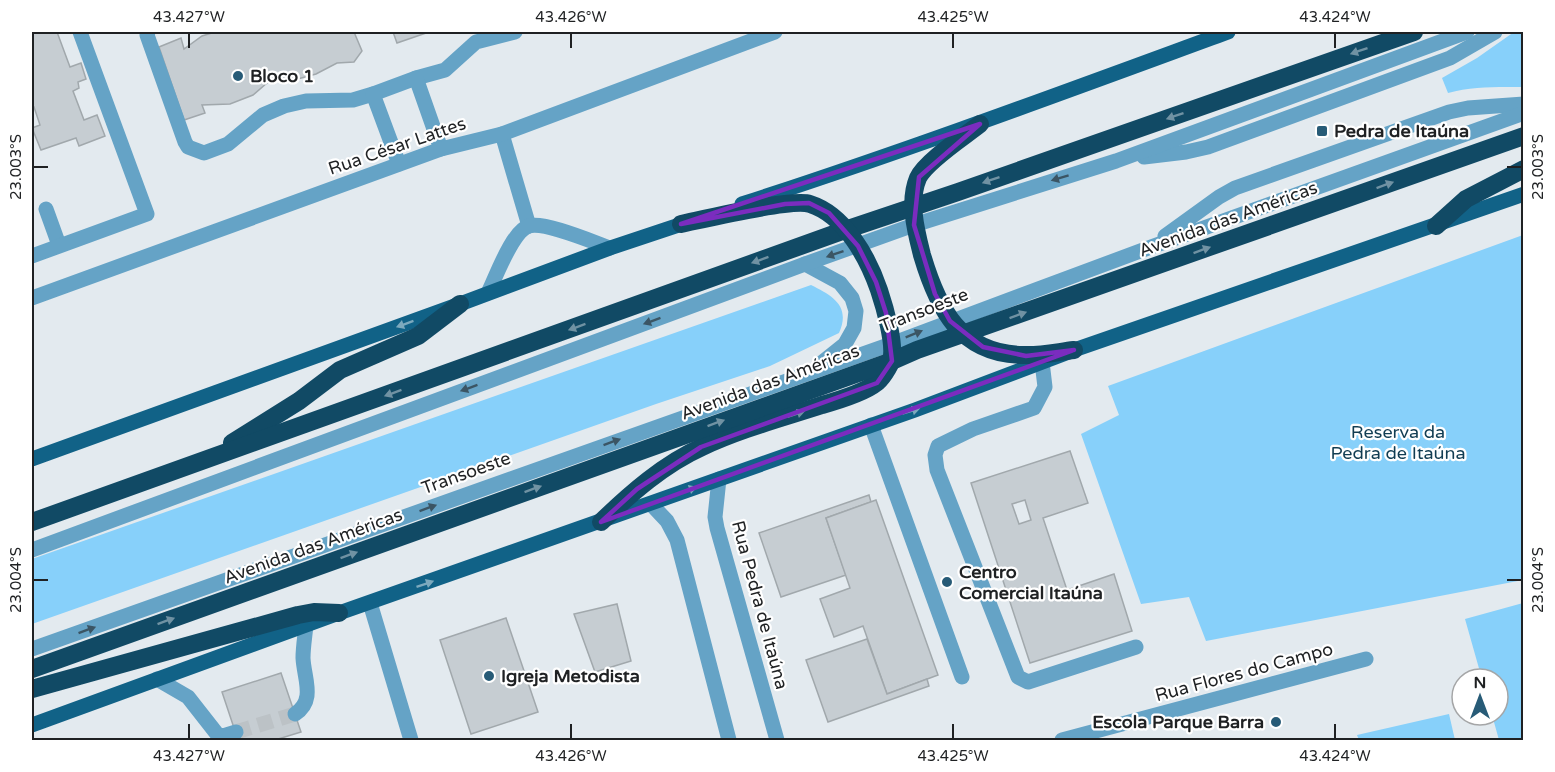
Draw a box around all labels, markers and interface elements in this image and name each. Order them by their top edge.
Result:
text: 43.427°W [153,8,225,26]
text: 43.426°W [535,8,607,26]
text: 43.425°W [917,8,989,26]
text: 43.424°W [1299,8,1371,26]
one-way arrow [1350,46,1368,56]
place label: Bloco 1 [250,65,314,87]
marker: Bloco 1 [231,69,245,83]
one-way arrow [1166,111,1184,121]
street label: Rua César Lattes [325,112,469,180]
place label: Pedra de Itaúna [1334,120,1469,142]
marker: Pedra de Itaúna [1315,124,1329,138]
text: 23.003°S [7,134,25,200]
text: 23.003°S [1529,134,1547,200]
one-way arrow [1051,174,1069,184]
one-way arrow [982,176,1000,186]
street label: Avenida das Américas [1136,176,1320,262]
one-way arrow [1376,180,1394,190]
one-way arrow [1193,245,1211,255]
one-way arrow [826,250,844,259]
one-way arrow [751,256,769,266]
street label: Transoeste [877,283,971,337]
one-way arrow [1009,310,1027,320]
one-way arrow [643,316,661,326]
one-way arrow [396,320,414,330]
one-way arrow [568,322,586,332]
one-way arrow [906,329,924,339]
street label: Avenida das Américas [678,339,862,425]
one-way arrow [460,384,478,394]
one-way arrow [384,389,402,399]
one-way arrow [902,406,920,415]
one-way arrow [787,408,805,418]
one-way arrow [707,418,725,428]
park label: Reserva da Pedra de Itaúna [1330,421,1466,464]
one-way arrow [603,437,621,446]
street label: Transoeste [418,447,514,499]
one-way arrow [524,484,542,493]
one-way arrow [679,485,697,495]
one-way arrow [420,502,438,512]
street label: Avenida das Américas [221,503,405,589]
street label: Rua Pedra de Itaúna [727,518,793,692]
text: 23.004°S [7,547,25,613]
text: 23.004°S [1529,547,1547,613]
one-way arrow [340,549,358,559]
place label: Centro Comercial Itaúna [959,561,1103,604]
marker: Centro Comercial Itaúna [940,575,954,589]
one-way arrow [416,578,434,588]
one-way arrow [157,615,175,625]
one-way arrow [78,624,96,634]
street label: Rua Flores do Campo [1153,638,1335,706]
place label: Igreja Metodista [501,665,640,687]
north arrow [1450,667,1510,727]
marker: Igreja Metodista [482,669,496,683]
text: N [1474,673,1486,693]
place label: Escola Parque Barra [1092,711,1264,733]
marker: Escola Parque Barra [1269,715,1283,729]
text: 43.427°W [153,747,225,765]
text: 43.426°W [535,747,607,765]
text: 43.425°W [917,747,989,765]
text: 43.424°W [1299,747,1371,765]

